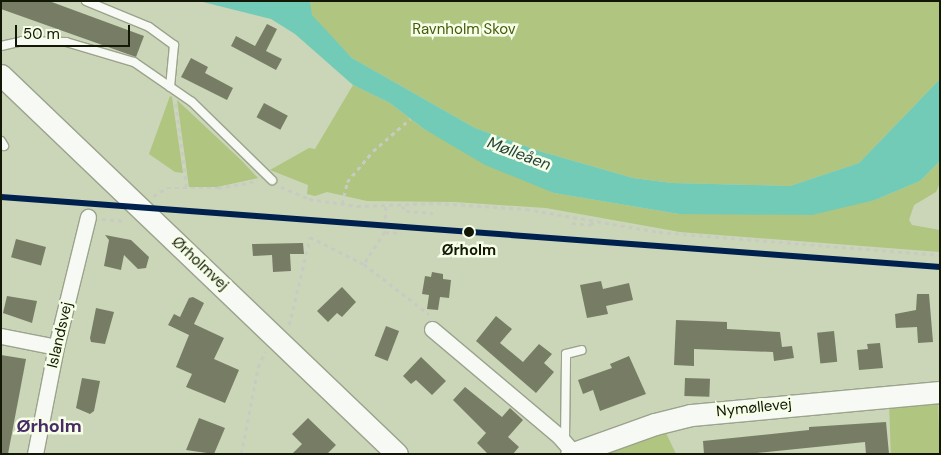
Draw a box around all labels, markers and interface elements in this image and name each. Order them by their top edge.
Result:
scale bar [18,15,132,47]
park label: Ravnholm Skov [412,21,516,39]
text: 50 m [23,24,60,44]
water label: Mølleåen [485,133,553,175]
marker: Ørholm [461,224,477,240]
street label: Ørholmvej [168,233,232,295]
place label: Ørholm [442,242,496,260]
street label: Islandsvej [44,300,76,370]
street label: Nymøllevej [715,395,793,421]
district label: Ørholm [16,415,82,437]

